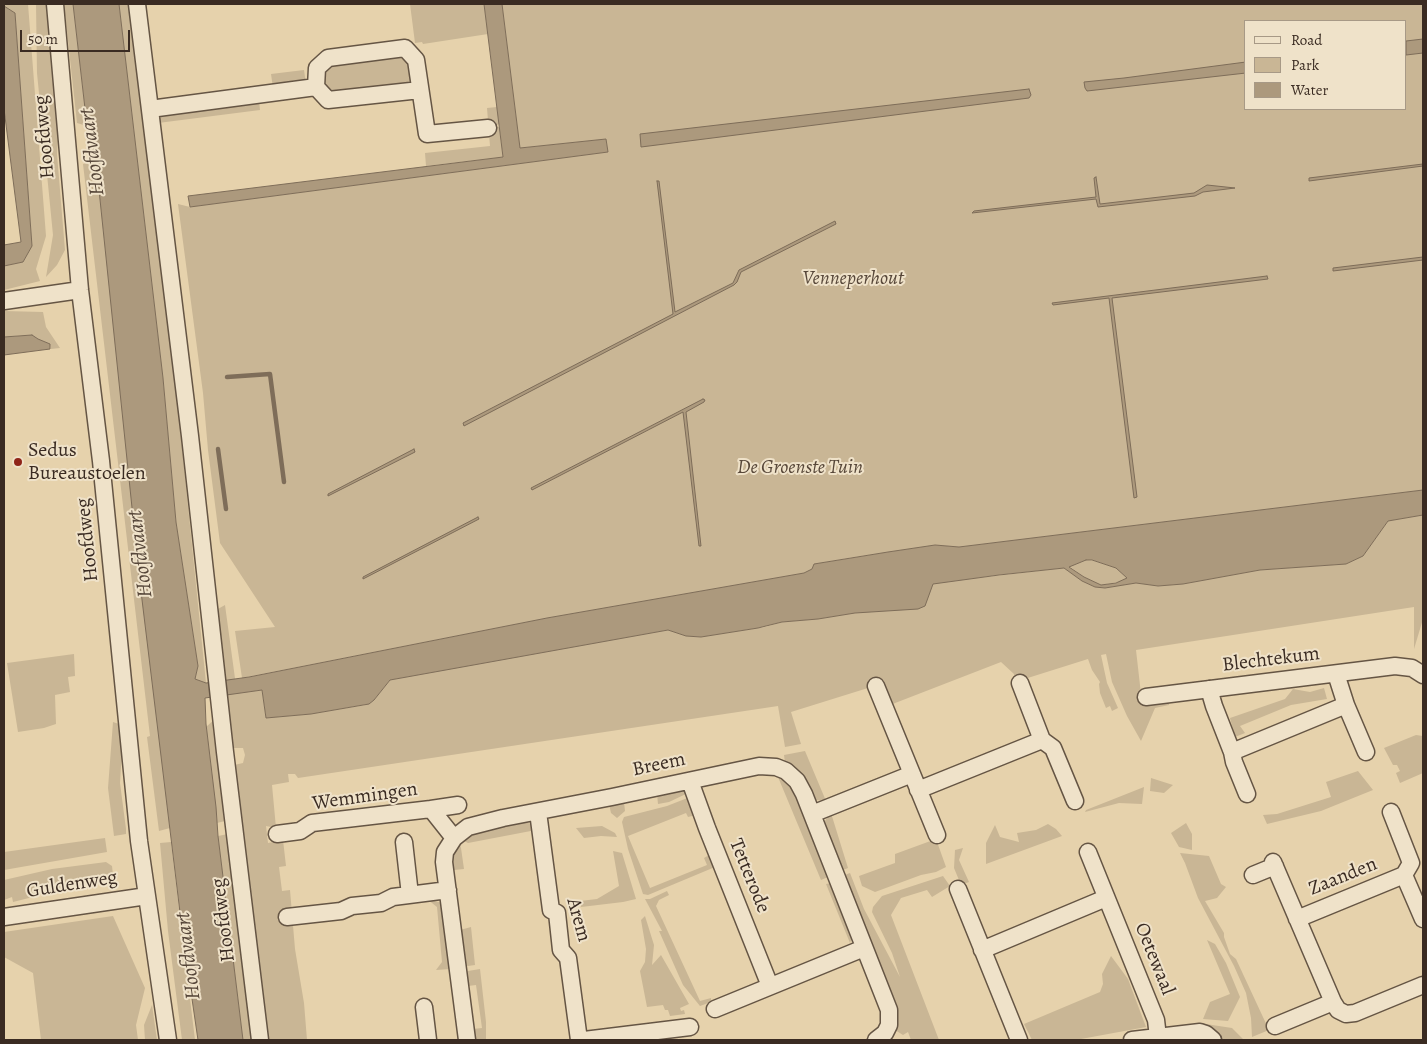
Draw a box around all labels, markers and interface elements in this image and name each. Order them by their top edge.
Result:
scale bar [22,20,132,52]
legend [1244,20,1407,110]
text: 50 m [28,29,58,49]
text: Road [1291,30,1322,50]
text: Park [1291,55,1319,75]
text: Water [1291,80,1328,100]
street label: Hoofdweg [29,94,61,180]
water label: Hoofdvaart [75,107,111,197]
park label: Venneperhout [802,267,904,291]
place label: Sedus Bureaustoelen [28,439,146,486]
marker: Sedus Bureaustoelen [12,456,24,468]
park label: De Groenste Tuin [737,456,863,480]
street label: Hoofdweg [72,497,104,583]
water label: Hoofdvaart [123,509,159,599]
street label: Blechtekum [1221,642,1321,678]
street label: Breem [630,748,688,782]
street label: Wemmingen [311,778,419,816]
street label: Tetterode [723,835,775,917]
street label: Zaanden [1305,852,1381,902]
street label: Guldenweg [25,866,119,904]
street label: Hoofdweg [207,877,241,963]
street label: Arem [560,895,596,945]
water label: Hoofdvaart [171,911,207,1001]
street label: Oetewaal [1129,919,1179,999]

